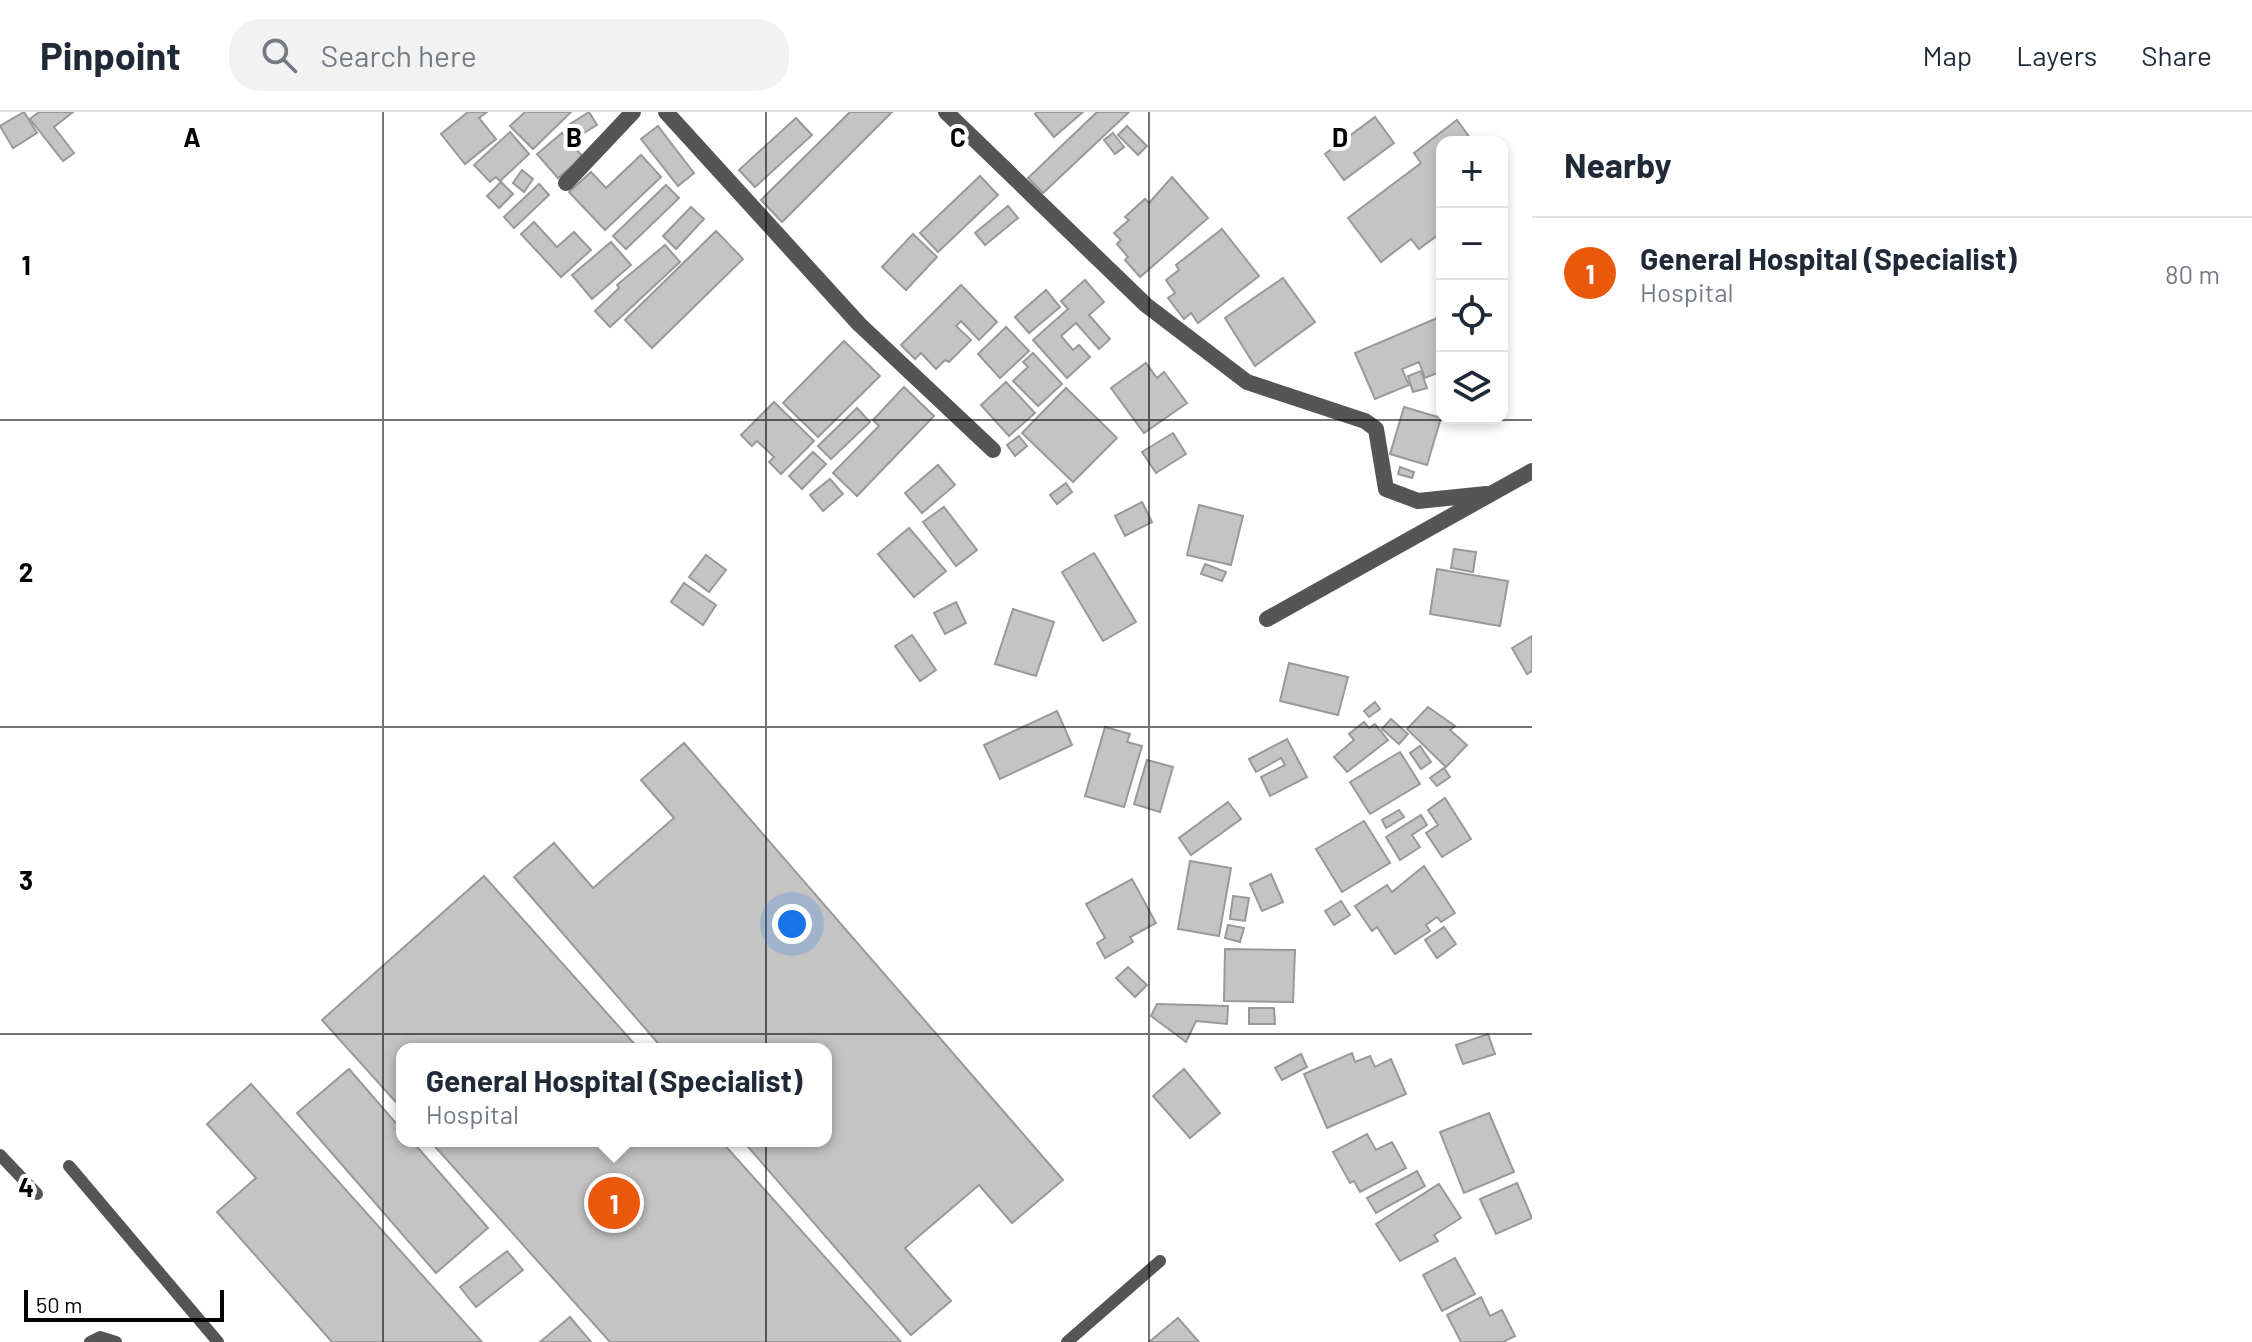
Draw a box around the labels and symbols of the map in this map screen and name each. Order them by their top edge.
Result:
text: A [183,121,201,152]
text: B [566,121,582,152]
text: C [950,121,966,152]
text: D [1332,121,1348,152]
text: 1 [21,249,31,280]
text: 2 [19,556,33,587]
text: 3 [19,864,33,895]
your location [772,904,812,944]
text: 4 [18,1171,34,1202]
pin: 1 [588,1173,640,1233]
scale bar [24,1286,224,1322]

